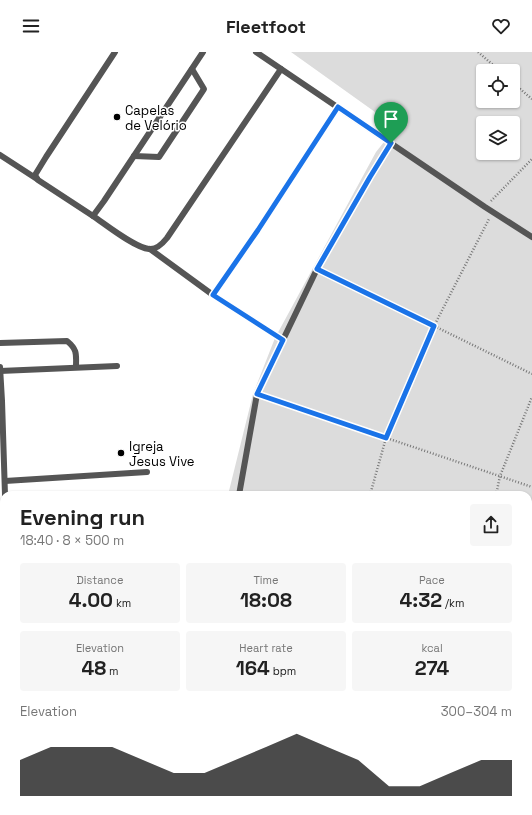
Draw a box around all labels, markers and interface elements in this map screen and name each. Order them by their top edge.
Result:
icon: menu [20,15,42,37]
text: Fleetfoot [226,15,306,38]
icon: heart [490,15,512,37]
map controls [476,64,520,160]
button: locate [476,64,520,108]
place label: Capelas de Velório [125,102,187,134]
pin [374,102,408,143]
icon: arrive [380,108,402,130]
marker: Capelas de Velório [112,112,122,122]
button: layers [476,116,520,160]
place label: Igreja Jesus Vive [129,438,195,470]
marker: Igreja Jesus Vive [116,448,126,458]
text: Evening run [20,503,145,531]
button: share [470,504,512,546]
text: 18:40 · 8 × 500 m [20,532,124,549]
text: Distance [77,573,123,587]
text: Time [253,573,279,587]
text: Pace [419,573,445,587]
text: 4.00 [69,587,113,613]
text: 18:08 [240,587,292,613]
text: 4:32 [399,587,442,613]
text: km [113,596,131,610]
text: /km [442,596,465,610]
text: Elevation [76,641,124,655]
text: Heart rate [239,641,293,655]
text: kcal [421,641,443,655]
text: 48 [81,655,106,681]
text: 164 [236,655,270,681]
text: 274 [415,655,449,681]
text: m [106,664,119,678]
text: bpm [270,664,296,678]
text: Elevation [20,703,77,720]
text: 300–304 m [441,703,512,720]

